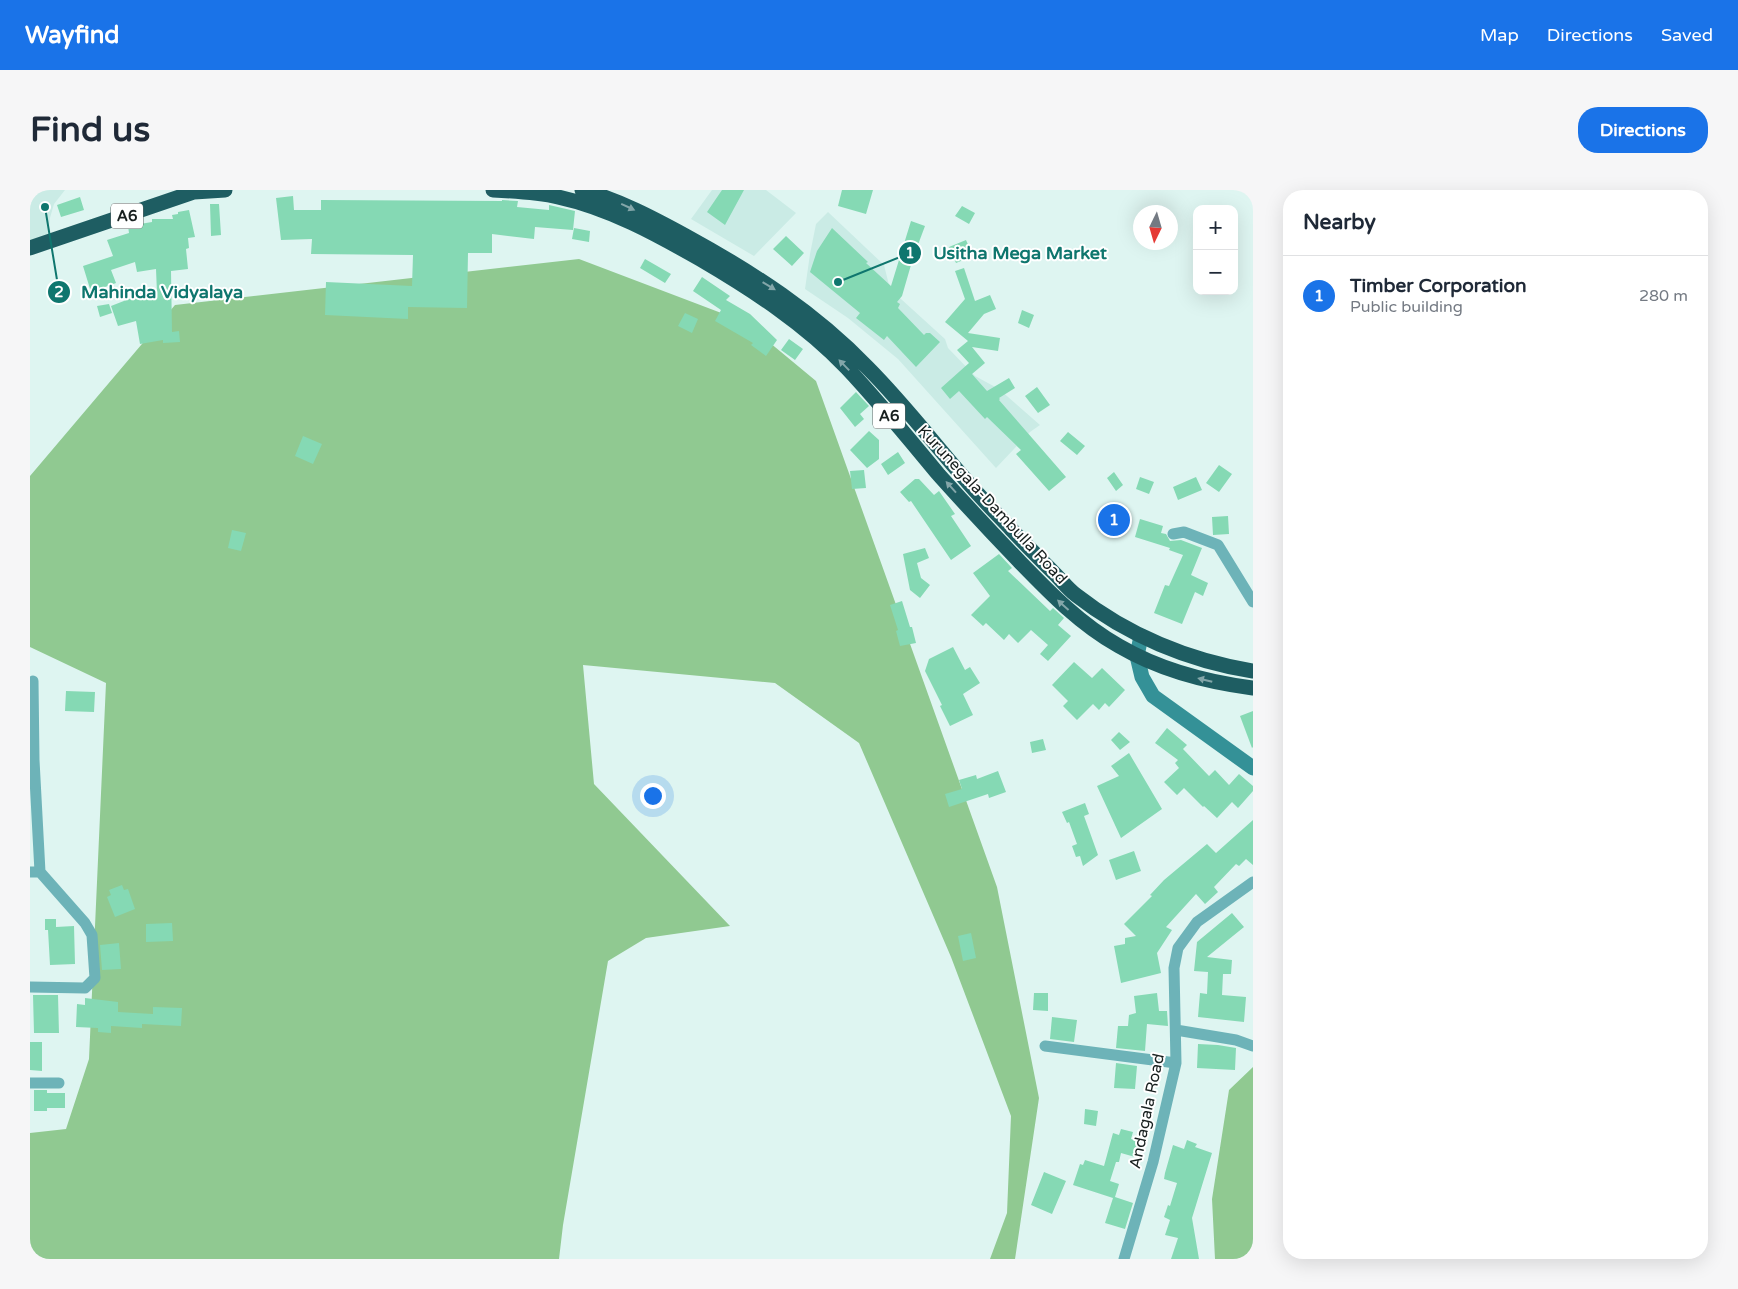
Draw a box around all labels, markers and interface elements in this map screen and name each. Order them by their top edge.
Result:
text: Wayfind [25,21,120,50]
text: Map [1480,24,1519,46]
text: Directions [1547,24,1633,46]
text: Saved [1661,24,1713,46]
button: Directions [1578,107,1708,153]
text: Find us [30,109,150,151]
one-way arrow [621,203,635,211]
road number: A6 [111,204,143,228]
north arrow [1133,205,1178,250]
map controls [1193,205,1238,295]
button: + [1193,205,1238,250]
text: Nearby [1303,210,1376,235]
callout: Usitha Mega Market [898,236,1117,269]
text: Usitha Mega Market [933,242,1107,264]
text: 1 [905,244,915,262]
button: − [1193,250,1238,295]
text: Timber Corporation [1350,275,1527,297]
callout: Mahinda Vidyalaya [46,276,253,309]
text: Mahinda Vidyalaya [81,281,243,303]
one-way arrow [763,281,776,290]
text: 2 [54,283,64,301]
text: 1 [1314,286,1324,306]
text: 280 m [1639,286,1688,306]
text: Public building [1350,297,1463,317]
one-way arrow [838,359,850,371]
road number: A6 [873,404,905,428]
street label: Kurunegala-Dambulla Road [913,421,1071,588]
one-way arrow [945,482,957,494]
pin: 1 [1098,501,1130,539]
one-way arrow [1058,599,1070,611]
one-way arrow [1197,676,1212,684]
your location [640,783,666,809]
street label: Andagala Road [1125,1052,1169,1171]

